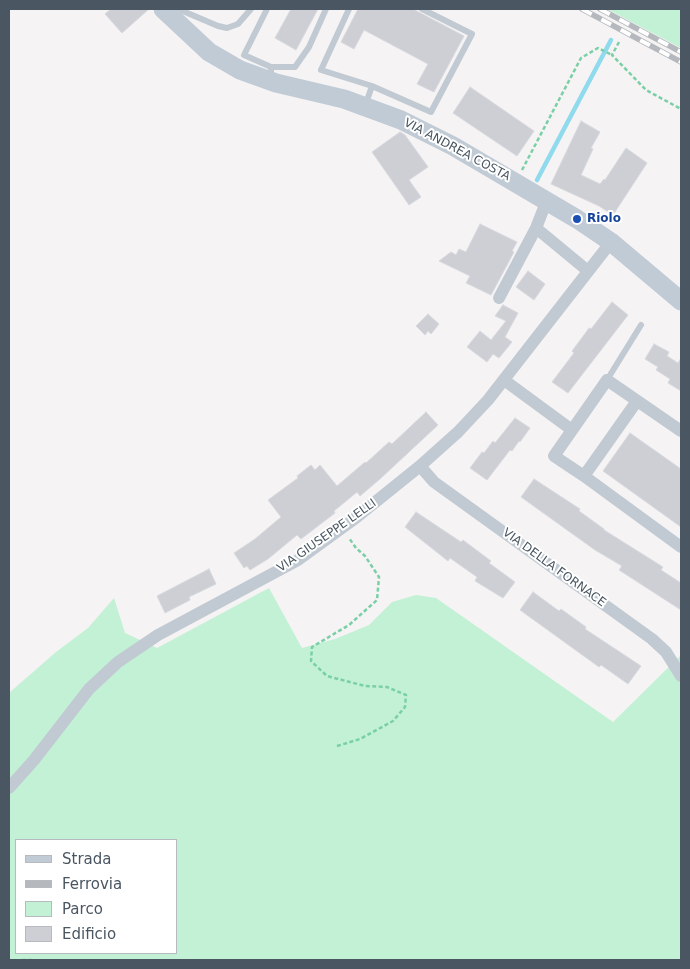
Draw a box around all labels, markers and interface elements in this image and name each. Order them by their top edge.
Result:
street label: VIA ANDREA COSTA [401,116,513,184]
place label: Riolo [587,212,621,226]
marker: Riolo [571,213,583,225]
street label: VIA GIUSEPPE LELLI [275,496,379,576]
street label: VIA DELLA FORNACE [500,526,608,610]
legend [15,839,178,954]
text: Strada [62,850,111,868]
text: Ferrovia [62,875,122,893]
text: Parco [62,900,103,918]
text: Edificio [62,925,116,943]

